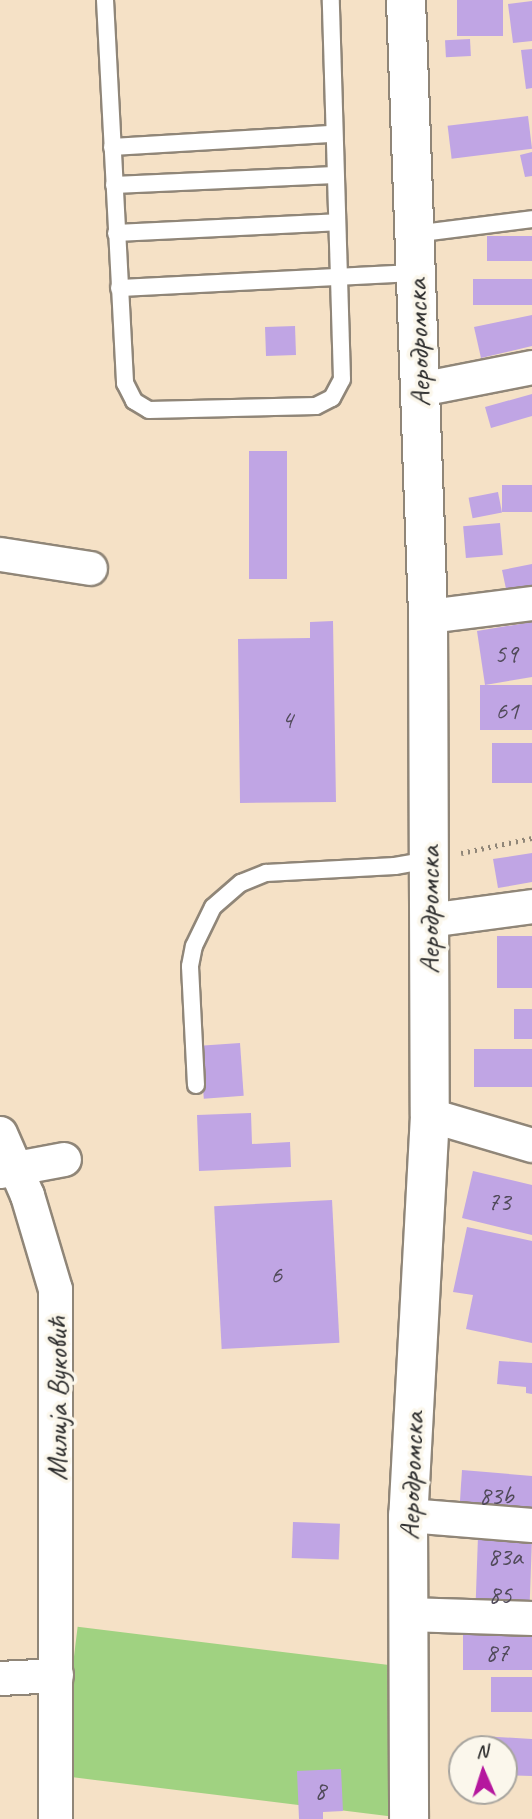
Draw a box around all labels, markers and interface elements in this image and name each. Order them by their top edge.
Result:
street label: Аеродромска [398,278,438,408]
house number: 59 [494,638,518,670]
house number: 61 [495,695,519,727]
house number: 4 [281,704,293,736]
street label: Аеродромска [411,846,447,974]
house number: 73 [487,1186,511,1218]
house number: 6 [270,1259,282,1291]
street label: Милија Вуковић [39,1317,75,1481]
street label: Аеродромска [391,1411,431,1541]
house number: 83b [479,1480,513,1512]
house number: 83a [488,1541,522,1573]
house number: 85 [488,1579,512,1611]
house number: 87 [485,1637,509,1669]
north arrow [448,1735,518,1805]
text: N [475,1739,489,1763]
house number: 8 [314,1775,326,1807]

